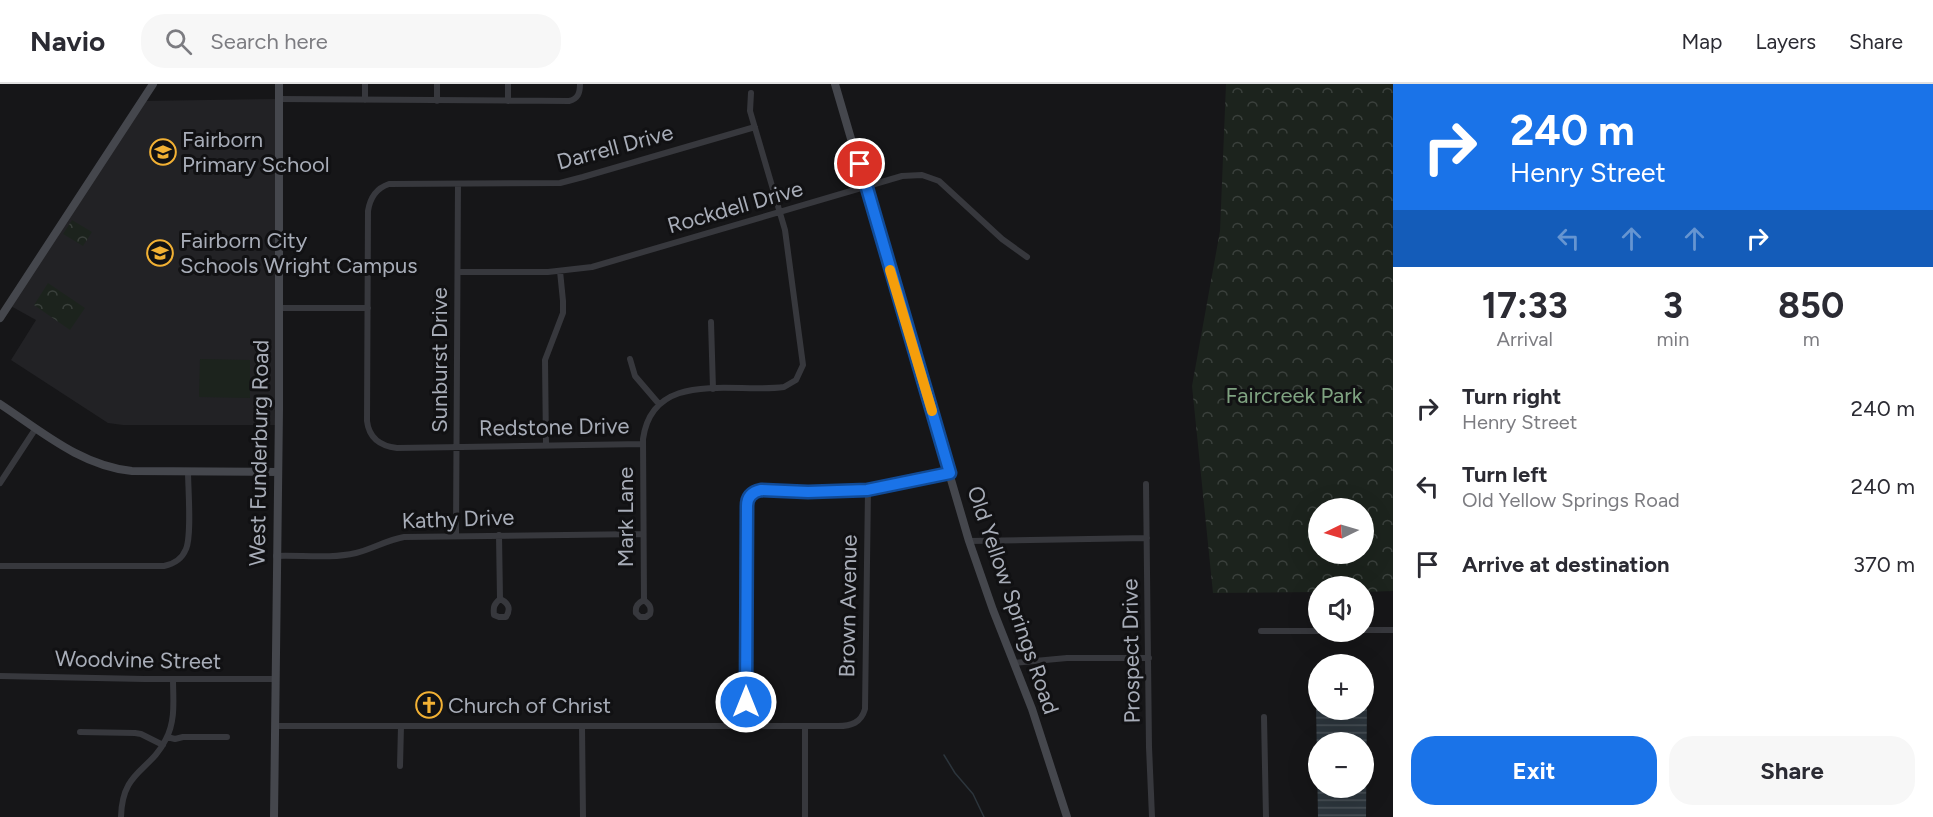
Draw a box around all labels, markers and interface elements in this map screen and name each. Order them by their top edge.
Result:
search box [141,14,561,68]
text: Navio [30,24,105,58]
icon: search [162,25,195,58]
text: Search here [210,28,328,55]
text: Map [1682,29,1722,54]
text: Layers [1755,29,1816,54]
text: Share [1849,29,1903,54]
text: 240 m [1510,105,1635,156]
icon: right [1411,108,1489,186]
street label: Darrell Drive [554,119,676,175]
place label: Fairborn Primary School [182,126,330,178]
school or university icon: Fairborn Primary School [148,137,178,167]
pin [834,138,885,189]
icon: arrive [843,147,876,180]
text: Henry Street [1510,156,1666,189]
street label: Rockdell Drive [664,175,806,239]
icon: left [1552,222,1585,255]
icon: ahead [1615,222,1648,255]
icon: ahead [1678,222,1711,255]
icon: right [1741,222,1774,255]
place label: Fairborn City Schools Wright Campus [180,227,418,279]
school or university icon: Fairborn City Schools Wright Campus [145,238,175,268]
text: 17:33 [1482,284,1568,327]
text: 3 [1663,284,1683,327]
text: 850 [1778,284,1844,327]
street label: Sunburst Drive [426,287,453,433]
text: Arrival [1497,327,1553,351]
text: min [1656,327,1689,351]
text: m [1803,327,1820,351]
street label: West Funderburg Road [244,340,274,566]
park label: Faircreek Park [1226,382,1363,409]
text: Turn right [1462,383,1561,410]
icon: right [1411,392,1444,425]
text: 240 m [1851,395,1915,422]
text: Henry Street [1462,410,1577,434]
street label: Redstone Drive [479,412,629,442]
text: Turn left [1462,461,1548,488]
street label: Mark Lane [612,467,639,567]
icon: left [1411,470,1444,503]
text: 240 m [1851,473,1915,500]
street label: Old Yellow Springs Road [961,482,1065,718]
text: Old Yellow Springs Road [1462,488,1680,512]
north arrow [1308,498,1374,564]
map controls [1308,498,1374,798]
street label: Kathy Drive [401,504,515,534]
street label: Brown Avenue [833,534,863,678]
icon: arrive [1411,548,1444,581]
text: Arrive at destination [1462,551,1670,578]
text: 370 m [1853,551,1915,578]
button: sound [1308,576,1374,642]
street label: Prospect Drive [1116,578,1146,724]
street label: Woodvine Street [55,645,221,675]
button: + [1308,654,1374,720]
position arrow [714,670,778,734]
church icon: Church of Christ [414,690,444,720]
place label: Church of Christ [448,692,611,719]
button: − [1308,732,1374,798]
button: Exit [1411,736,1657,805]
button: Share [1669,736,1915,805]

